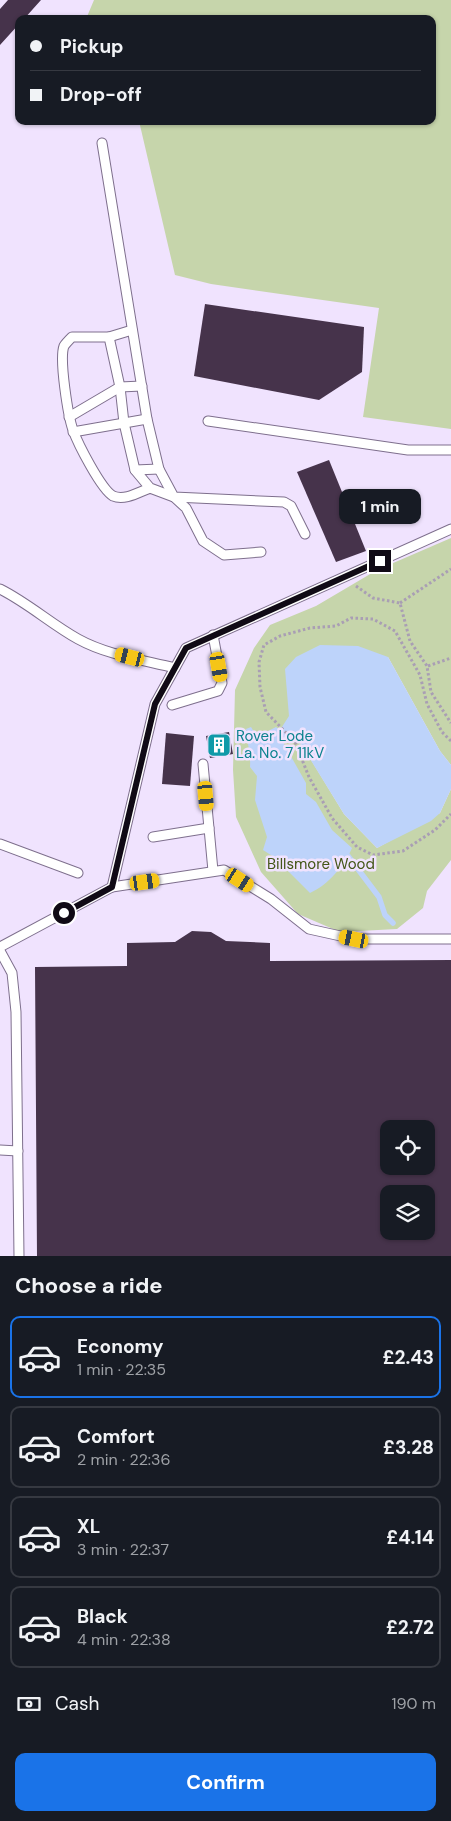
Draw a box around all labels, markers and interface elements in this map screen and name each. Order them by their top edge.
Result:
text: Pickup [60,34,124,59]
text: Drop-off [60,82,142,107]
callout: 1 min [339,488,421,524]
text: 1 min [361,496,399,517]
route end [369,550,391,572]
car [113,646,146,668]
car [209,651,228,683]
place label: Rover Lode La. No. 7 11kV [236,726,324,763]
building icon: Rover Lode La. No. 7 11kV [206,732,232,758]
car [197,780,214,812]
park label: Billsmore Wood [267,854,375,874]
car [223,866,256,894]
car [129,872,160,892]
route start [53,902,75,924]
car [337,929,370,949]
map controls [380,1120,435,1240]
button: locate [380,1120,435,1175]
button: layers [380,1185,435,1240]
text: Choose a ride [15,1271,163,1300]
text: Economy [77,1334,164,1359]
icon: car [17,1335,62,1380]
text: £2.43 [383,1345,434,1370]
text: 1 min · 22:35 [77,1359,166,1380]
text: Comfort [77,1424,155,1449]
icon: car [17,1425,62,1470]
text: £3.28 [383,1435,434,1460]
text: 2 min · 22:36 [77,1449,171,1470]
text: XL [77,1514,100,1539]
icon: car [17,1515,62,1560]
text: £4.14 [386,1525,434,1550]
text: 3 min · 22:37 [77,1539,169,1560]
text: Black [77,1604,128,1629]
icon: car [17,1605,62,1650]
text: £2.72 [386,1615,434,1640]
text: 4 min · 22:38 [77,1629,171,1650]
icon: cash [15,1690,43,1718]
text: Cash [55,1691,99,1716]
text: 190 m [392,1693,436,1714]
button: Confirm [15,1753,436,1811]

